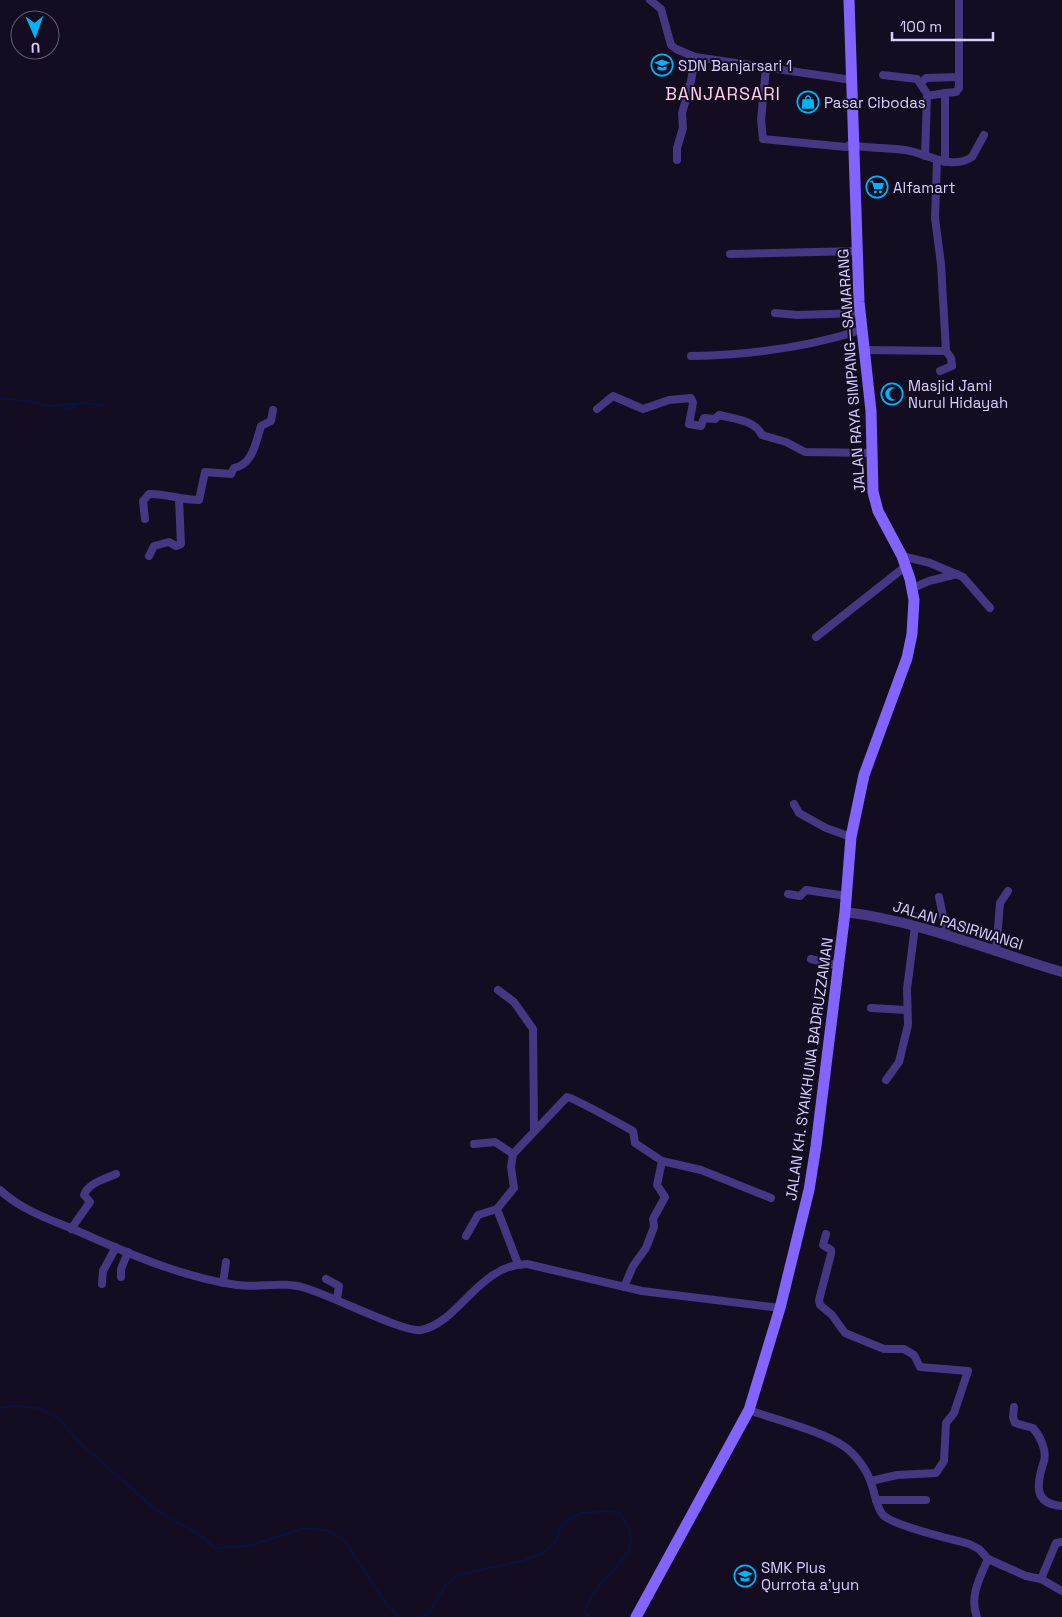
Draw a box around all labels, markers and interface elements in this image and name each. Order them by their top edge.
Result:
north arrow [10,10,60,60]
scale bar [892,10,993,42]
text: 100 m [900,17,942,36]
text: U [30,39,40,57]
school or university icon: SDN Banjarsari 1 [650,53,674,77]
place label: SDN Banjarsari 1 [678,56,792,75]
district label: BANJARSARI [665,82,781,105]
shop icon: Pasar Cibodas [796,90,820,114]
place label: Pasar Cibodas [824,93,926,112]
supermarket icon: Alfamart [865,175,889,199]
place label: Alfamart [893,178,955,197]
street label: JALAN RAYA SIMPANG—SAMARANG [833,248,869,494]
place label: Masjid Jami Nurul Hidayah [908,376,1008,412]
mosque icon: Masjid Jami Nurul Hidayah [880,382,904,406]
street label: JALAN PASIRWANGI [891,896,1025,954]
street label: JALAN KH. SYAIKHUNA BADRUZZAMAN [781,936,837,1202]
place label: SMK Plus Qurrota a'yun [761,1558,859,1594]
school or university icon: SMK Plus Qurrota a'yun [733,1564,757,1588]

